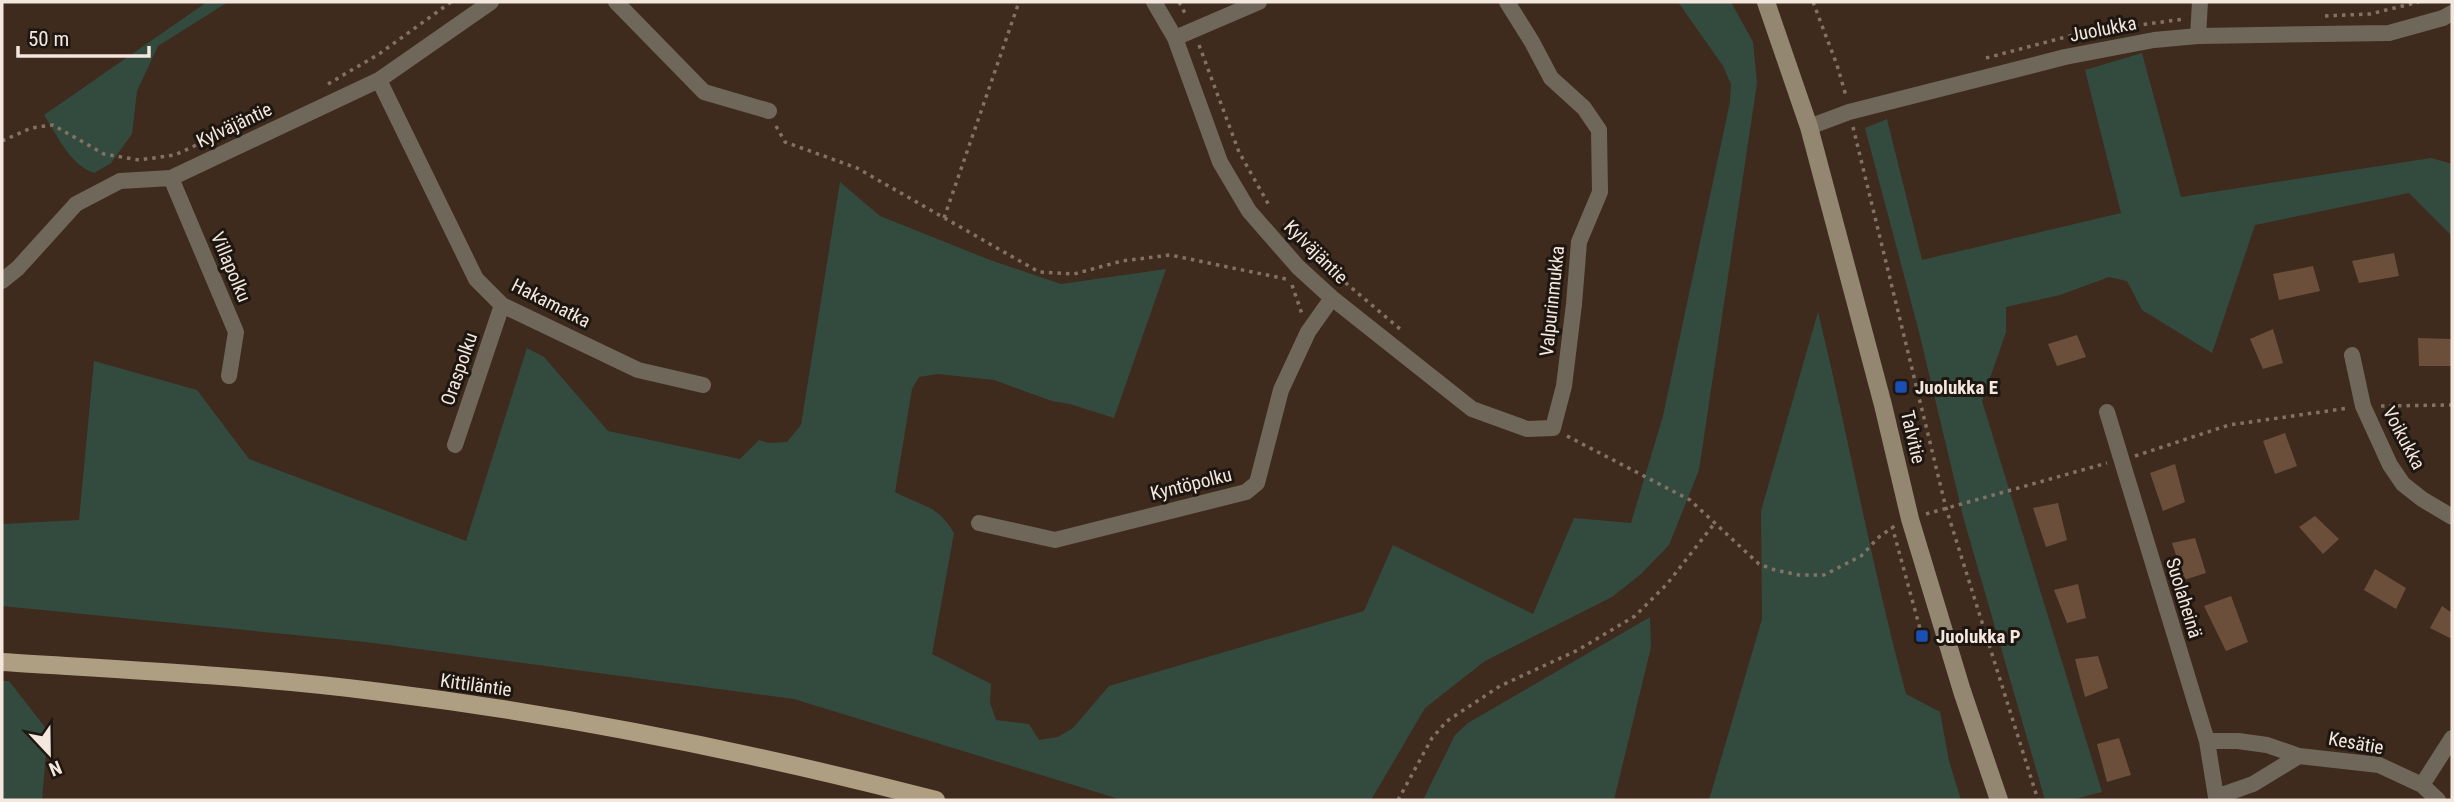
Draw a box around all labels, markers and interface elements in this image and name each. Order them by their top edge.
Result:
street label: Juolukka [2068,11,2138,47]
scale bar [18,14,149,58]
text: 50 m [28,27,69,51]
street label: Kylväjäntie [193,97,276,152]
street label: Kylväjäntie [1279,215,1353,289]
street label: Villapolku [206,229,256,305]
street label: Valpurinmukka [1535,244,1569,358]
street label: Hakamatka [508,273,594,333]
street label: Oraspolku [436,330,482,408]
place label: Juolukka E [1915,376,1998,399]
marker: Juolukka E [1893,379,1909,395]
street label: Voikukka [2378,403,2430,473]
street label: Talvitie [1896,408,1930,466]
street label: Kyntöpolku [1148,463,1234,505]
street label: Suolaheinä [2161,555,2207,641]
place label: Juolukka P [1936,625,2021,648]
marker: Juolukka P [1914,628,1930,644]
street label: Kittiläntie [439,669,513,701]
north arrow [14,718,84,788]
street label: Kesätie [2327,727,2386,759]
text: N [45,755,65,781]

